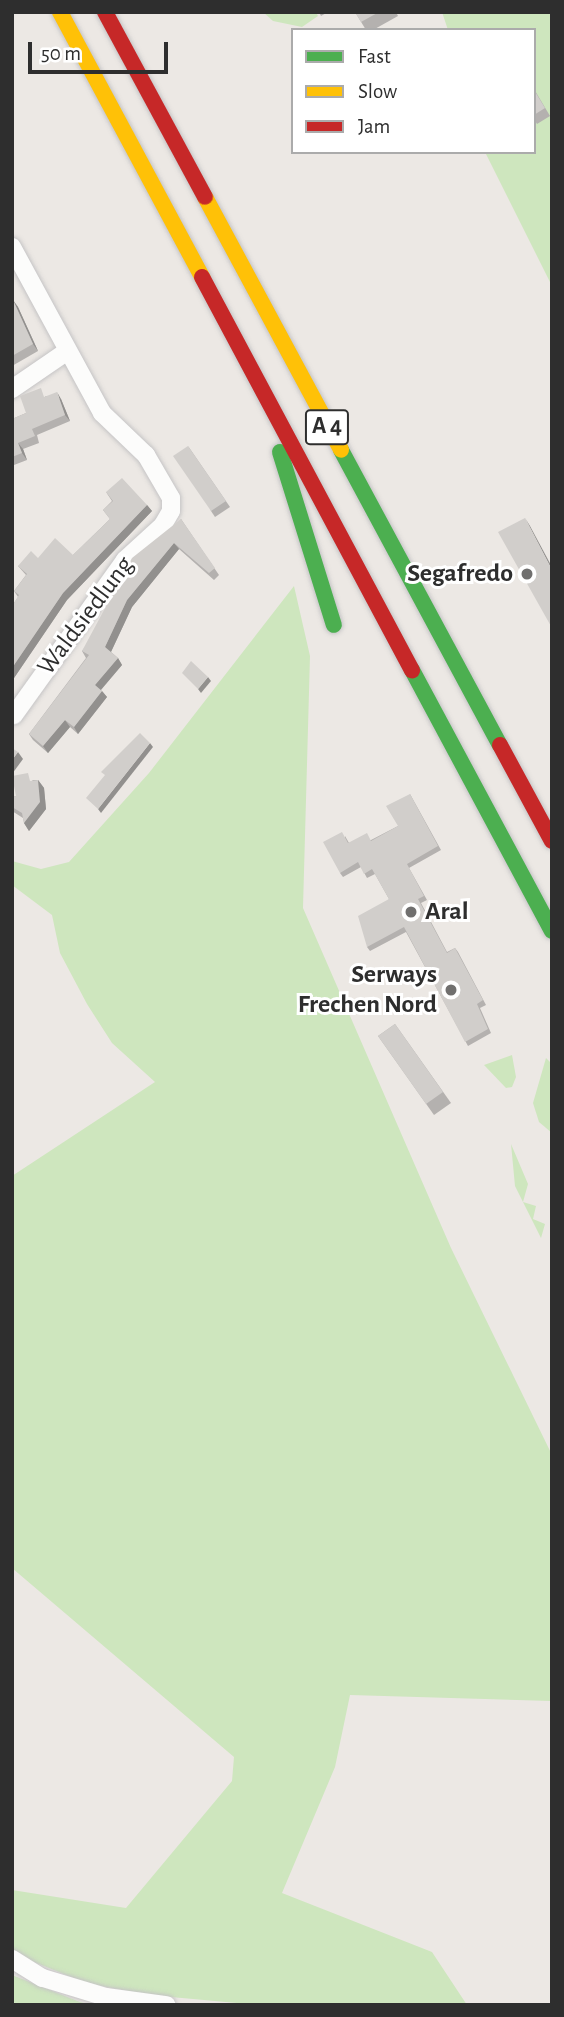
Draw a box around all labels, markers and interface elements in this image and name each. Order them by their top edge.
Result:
scale bar [32,28,172,72]
legend [291,28,536,154]
text: 50 m [41,43,81,64]
text: Fast [358,46,391,67]
text: Slow [358,81,397,102]
text: Jam [358,116,390,137]
road number: A 4 [304,406,350,448]
street label: Waldsiedlung [31,550,141,682]
place label: Segafredo [407,558,513,590]
marker: Segafredo [519,566,535,582]
place label: Aral [425,896,469,928]
marker: Aral [403,904,419,920]
place label: Serways Frechen Nord [298,959,437,1020]
marker: Serways Frechen Nord [443,982,459,998]

